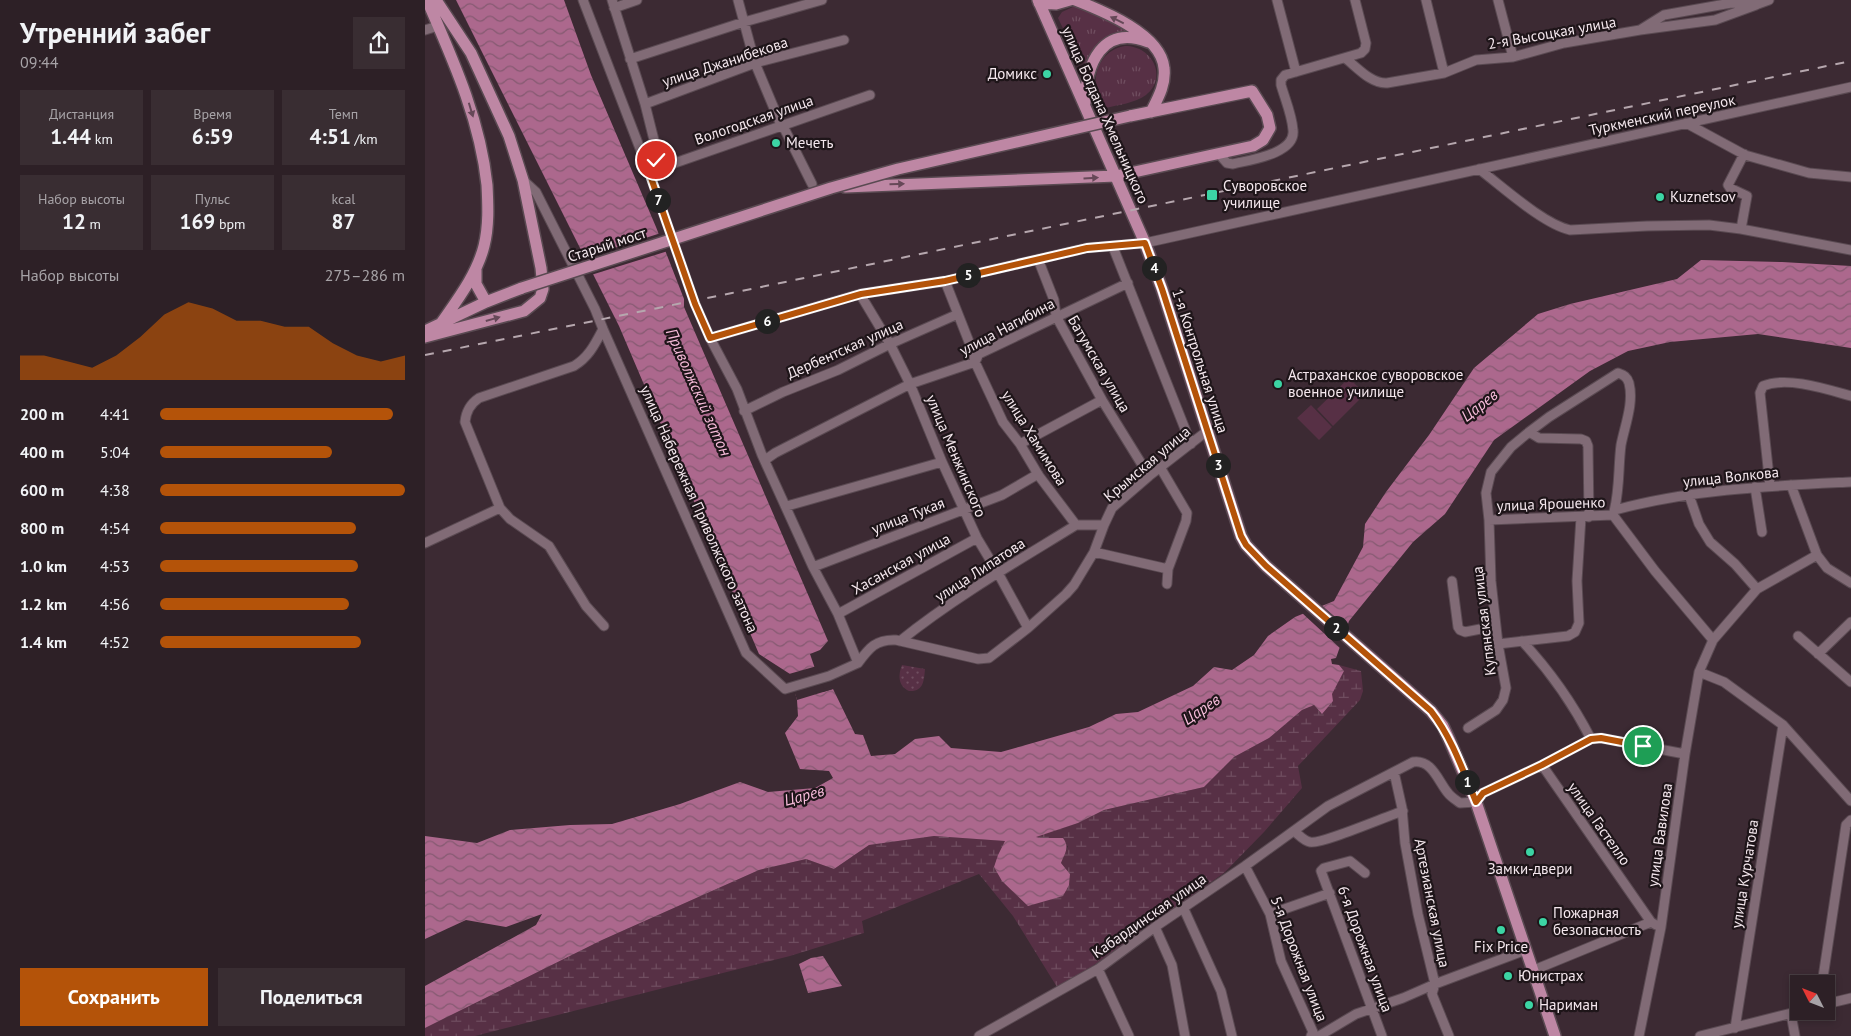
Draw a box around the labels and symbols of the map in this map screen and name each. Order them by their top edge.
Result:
street label: 2-я Высоцкая улица [1486,12,1618,53]
one-way arrow [1110,15,1125,24]
street label: улица Богдана Хмельницкого [1058,23,1153,206]
street label: улица Джанибекова [660,32,790,91]
place label: Домикс [988,64,1037,83]
marker: Домикс [1041,68,1053,80]
street label: Вологодская улица [692,90,816,149]
street label: Туркменский переулок [1587,90,1738,139]
one-way arrow [468,102,476,117]
place label: Мечеть [786,133,833,152]
marker: Мечеть [770,137,782,149]
pin [635,139,677,181]
one-way arrow [1083,173,1099,181]
place label: Суворовское училище [1223,176,1307,212]
one-way arrow [890,180,906,188]
place label: Kuznetsov [1670,187,1737,206]
pin: 7 [645,188,671,212]
marker: Суворовское училище [1205,188,1219,202]
marker: Kuznetsov [1654,191,1666,203]
street label: Старый мост [565,223,649,266]
pin: 4 [1141,256,1167,280]
pin: 5 [955,262,981,288]
street label: 1-я Контрольная улица [1168,286,1233,435]
street label: улица Нагибина [956,293,1058,360]
pin: 6 [755,308,779,334]
street label: Батумская улица [1064,312,1135,416]
street label: Дербентская улица [784,314,906,383]
one-way arrow [486,315,501,323]
water label: Приволжский затон [662,325,736,460]
place label: Астраханское суворовское военное училище [1288,365,1463,401]
marker: Астраханское суворовское военное училище [1272,378,1284,390]
street label: улица Набережная Приволжского затона [636,382,763,636]
water label: Царев [1457,384,1501,426]
street label: улица Хамимова [997,386,1071,489]
street label: улица Менжинского [922,392,991,520]
street label: Крымская улица [1099,422,1194,505]
pin: 3 [1205,452,1231,478]
street label: улица Волкова [1682,462,1780,491]
street label: улица Ярошенко [1496,492,1606,515]
street label: улица Тукая [869,493,947,538]
street label: Хасанская улица [848,529,953,598]
street label: улица Липатова [931,533,1028,606]
street label: Купянская улица [1467,565,1500,677]
pin: 2 [1323,616,1349,640]
water label: Царев [1178,689,1224,729]
pin [1622,725,1664,767]
pin: 1 [1455,770,1479,794]
street label: улица Гастелло [1564,778,1635,869]
water label: Царев [782,780,826,810]
street label: улица Вавилова [1643,782,1676,888]
street label: улица Курчатова [1727,818,1762,930]
street label: Артезианская улица [1411,837,1454,969]
marker: Замки-двери [1524,846,1536,858]
place label: Замки-двери [1487,859,1573,878]
street label: Кабардинская улица [1088,869,1210,962]
street label: 6-я Дорожная улица [1334,883,1397,1014]
street label: 5-я Дорожная улица [1267,893,1332,1024]
place label: Пожарная безопасность [1553,903,1641,939]
marker: Пожарная безопасность [1537,916,1549,928]
marker: Fix Price [1495,924,1507,936]
place label: Fix Price [1474,937,1528,956]
place label: Юнистрах [1518,966,1584,985]
marker: Юнистрах [1502,970,1514,982]
north arrow [1790,975,1835,1020]
place label: Нариман [1539,995,1598,1014]
marker: Нариман [1523,999,1535,1011]

